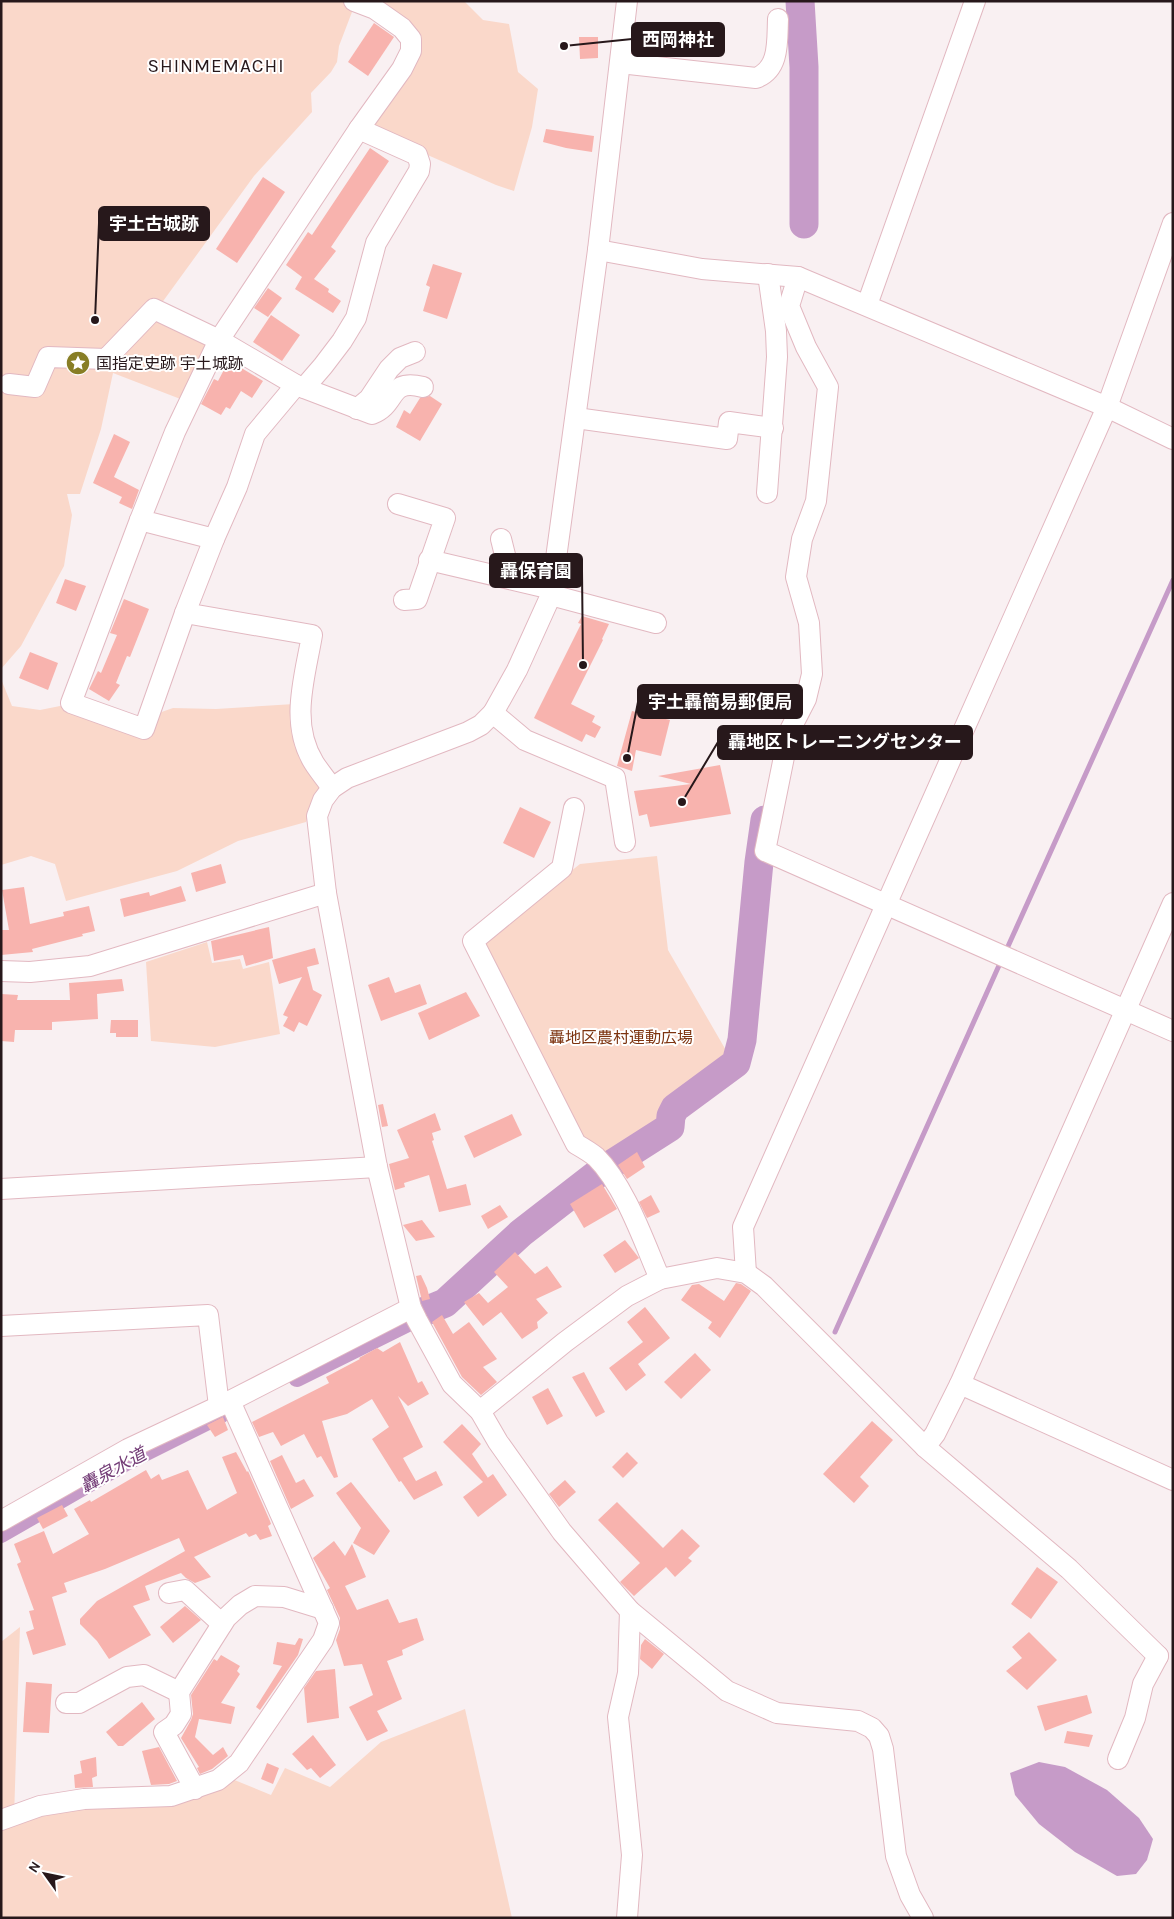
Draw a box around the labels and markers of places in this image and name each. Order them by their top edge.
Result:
callout: 西岡神社 [632,23,724,56]
callout: 宇土古城跡 [99,207,209,240]
place icon: 国指定史跡 宇土城跡 [65,350,91,376]
place label: 国指定史跡 宇土城跡 [96,354,244,373]
callout: 轟保育園 [490,554,582,587]
callout: 宇土轟簡易郵便局 [638,685,802,718]
callout: 轟地区トレーニングセンター [718,726,972,759]

